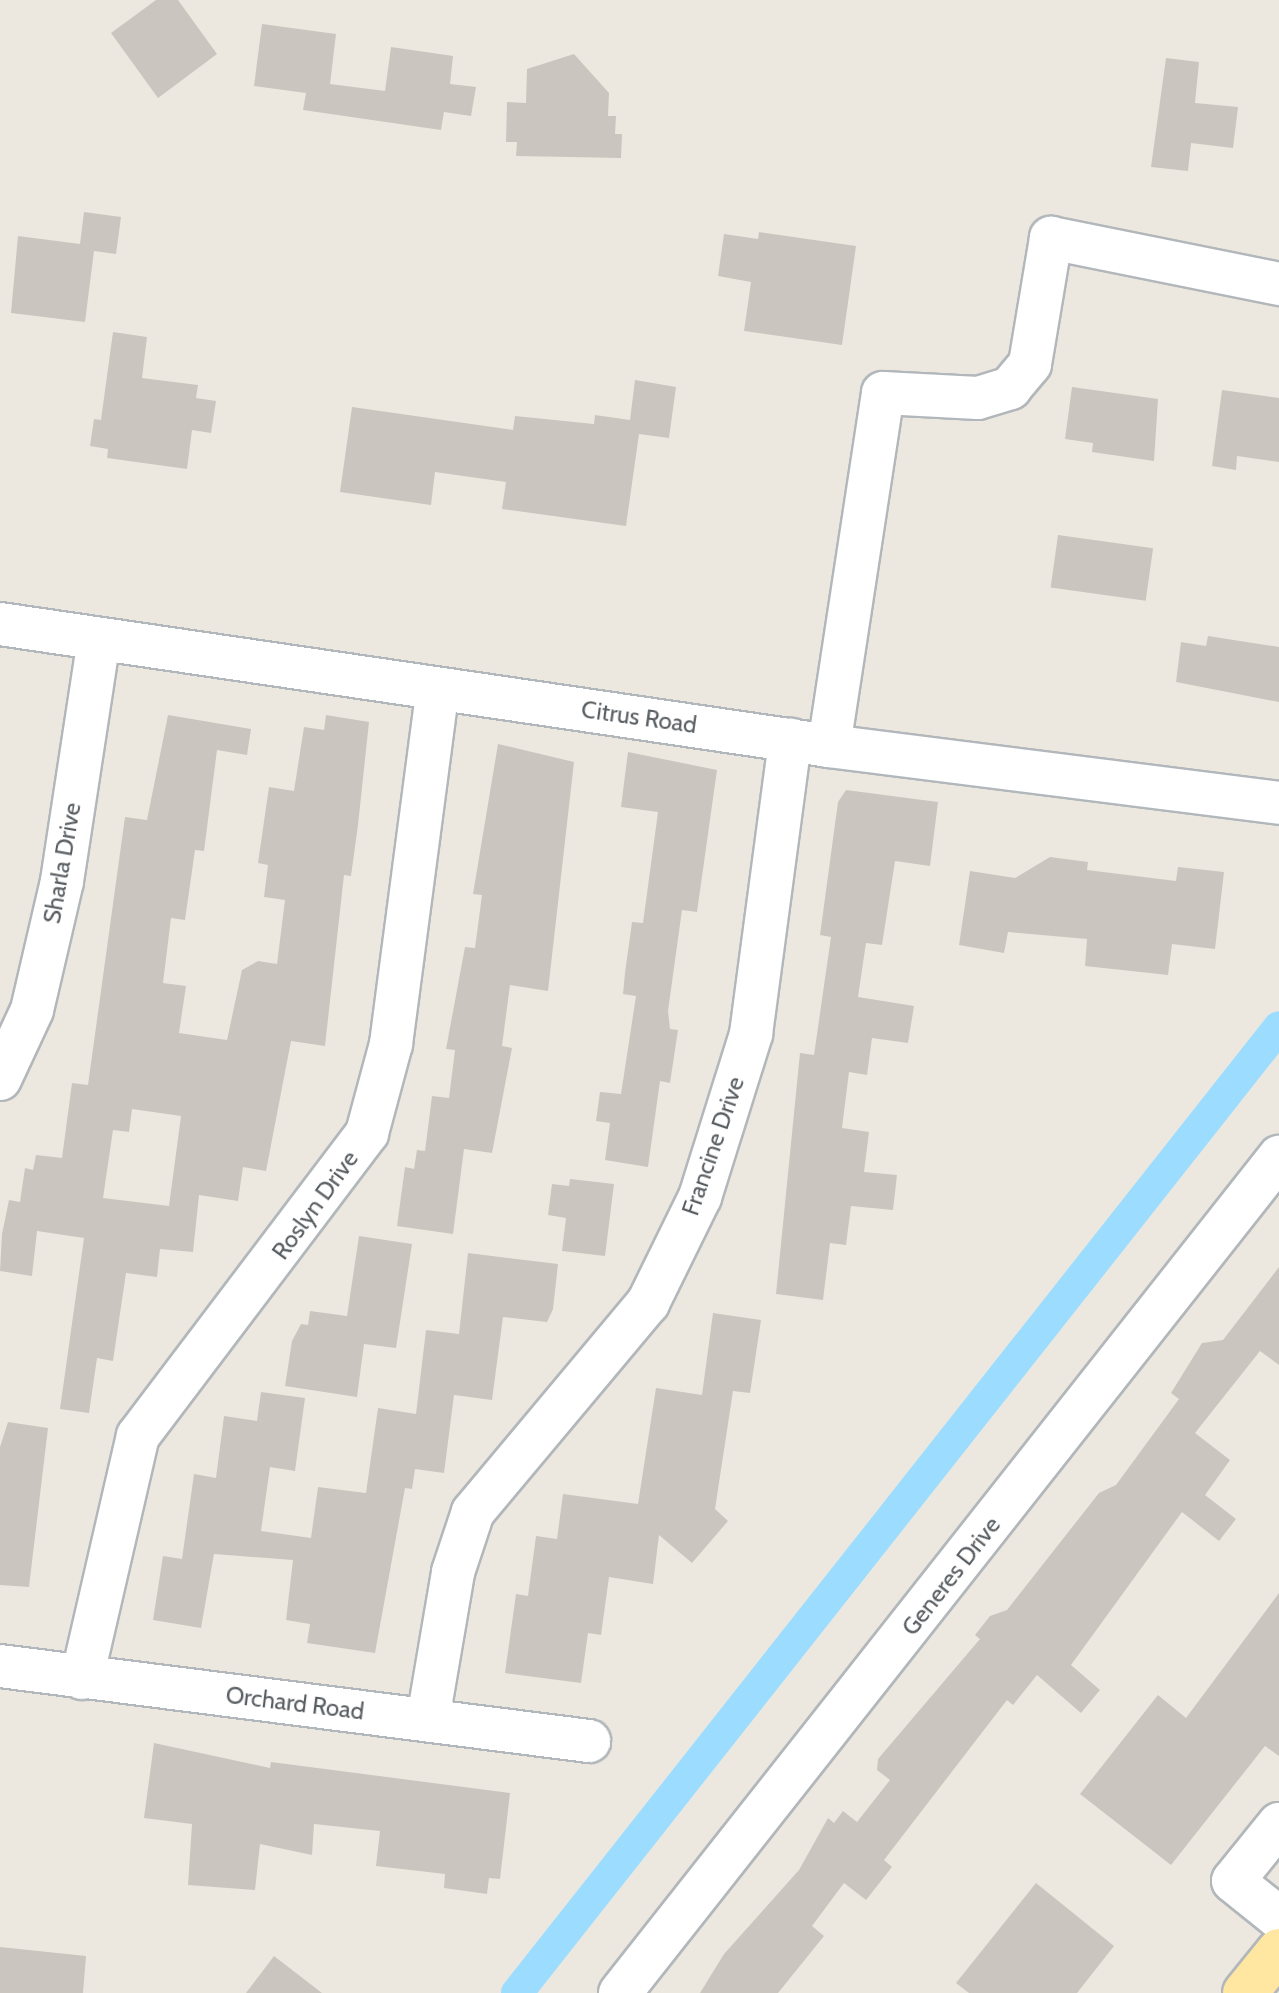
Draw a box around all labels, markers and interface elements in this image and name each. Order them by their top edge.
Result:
street label: Citrus Road [579,695,699,739]
street label: Sharla Drive [37,800,87,926]
street label: Francine Drive [676,1073,750,1219]
street label: Roslyn Drive [266,1145,364,1265]
street label: Generes Drive [896,1511,1006,1641]
street label: Orchard Road [224,1680,366,1726]

